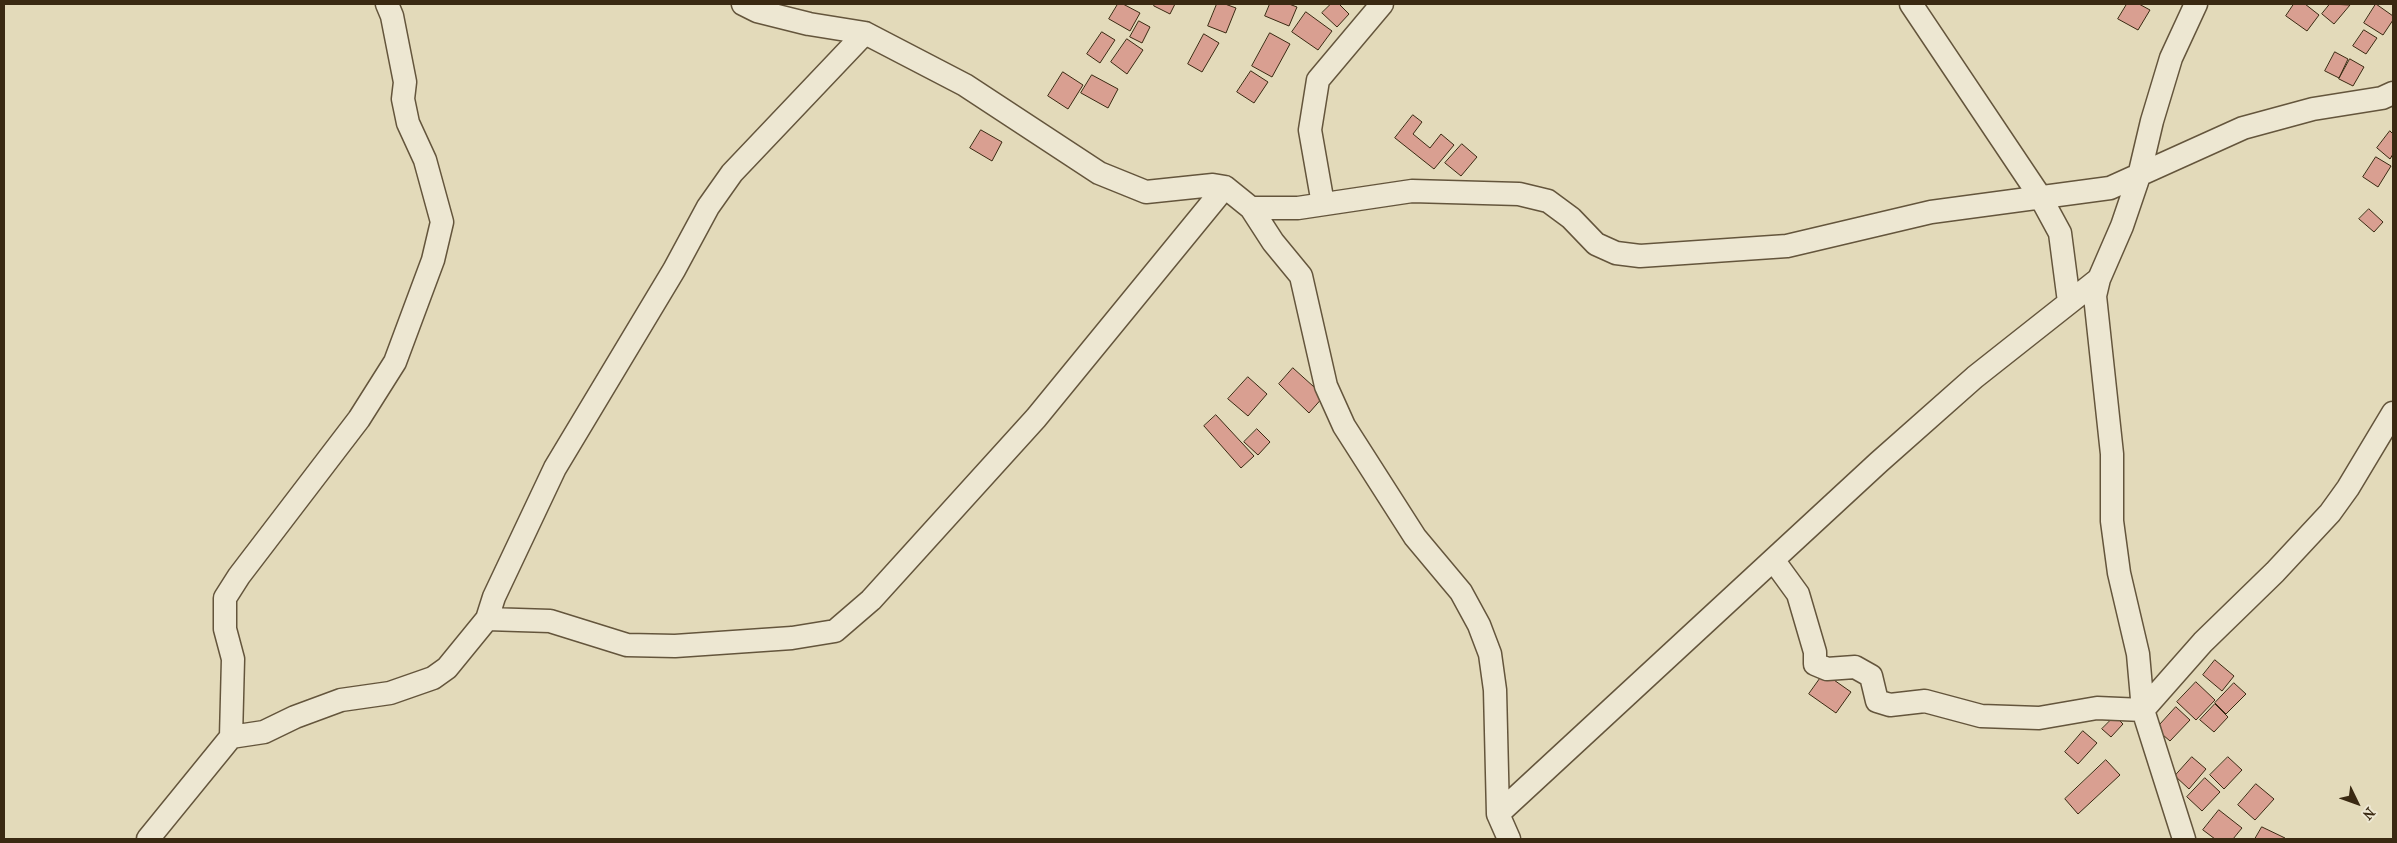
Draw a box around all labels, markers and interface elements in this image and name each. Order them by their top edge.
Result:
north arrow [2332,778,2382,828]
text: N [2359,804,2378,823]

